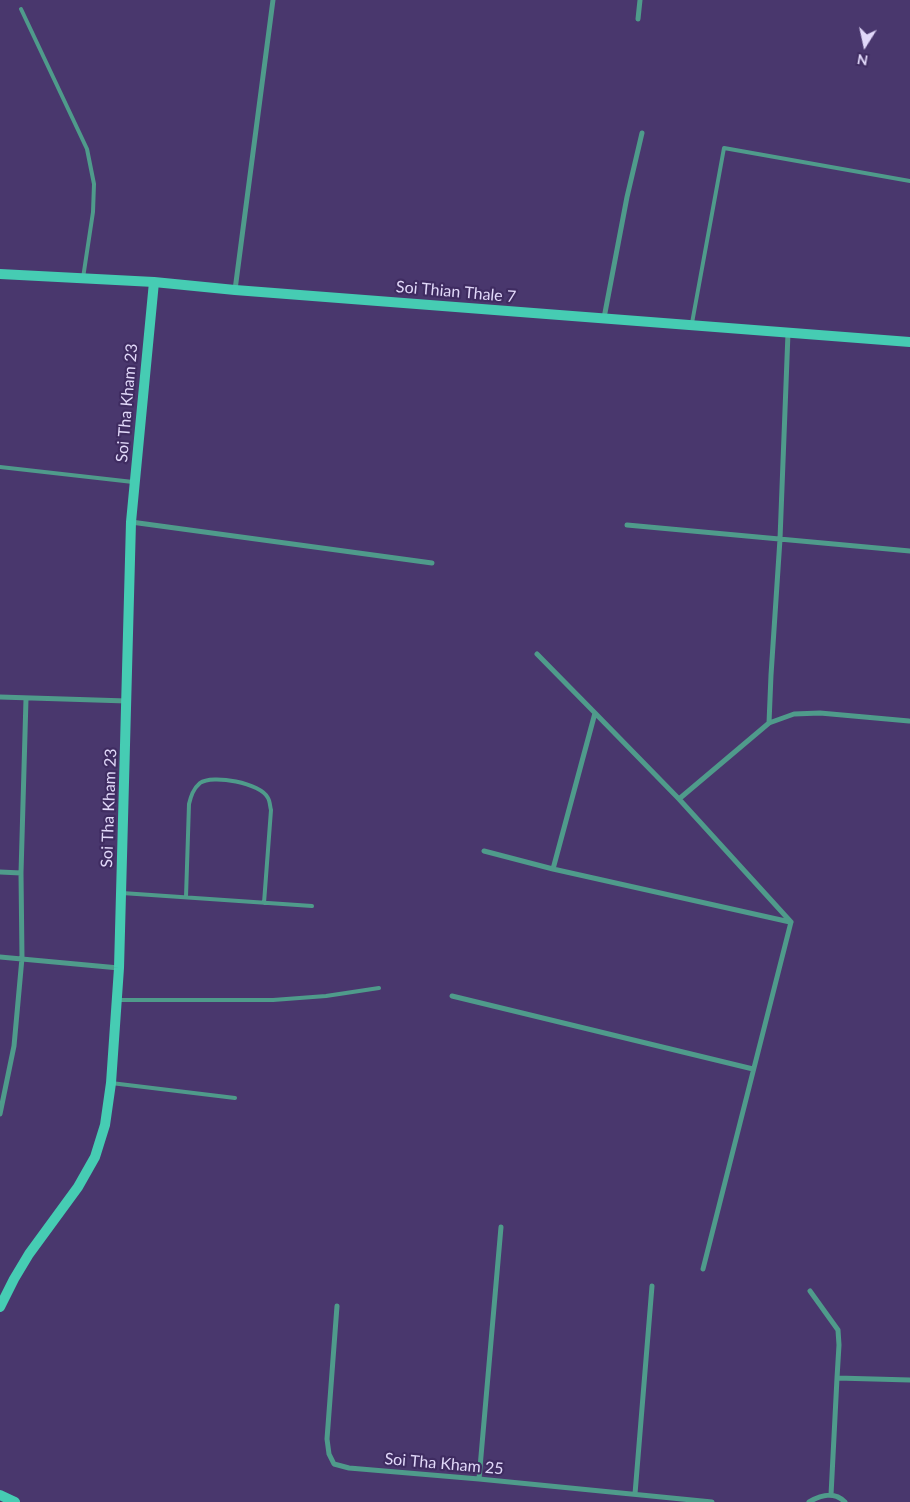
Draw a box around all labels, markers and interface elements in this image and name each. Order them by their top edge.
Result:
north arrow [840,20,890,70]
text: N [856,51,869,70]
street label: Soi Thian Thale 7 [395,277,517,307]
street label: Soi Tha Kham 23 [112,343,142,463]
street label: Soi Tha Kham 23 [97,748,121,868]
street label: Soi Tha Kham 25 [384,1449,504,1479]

